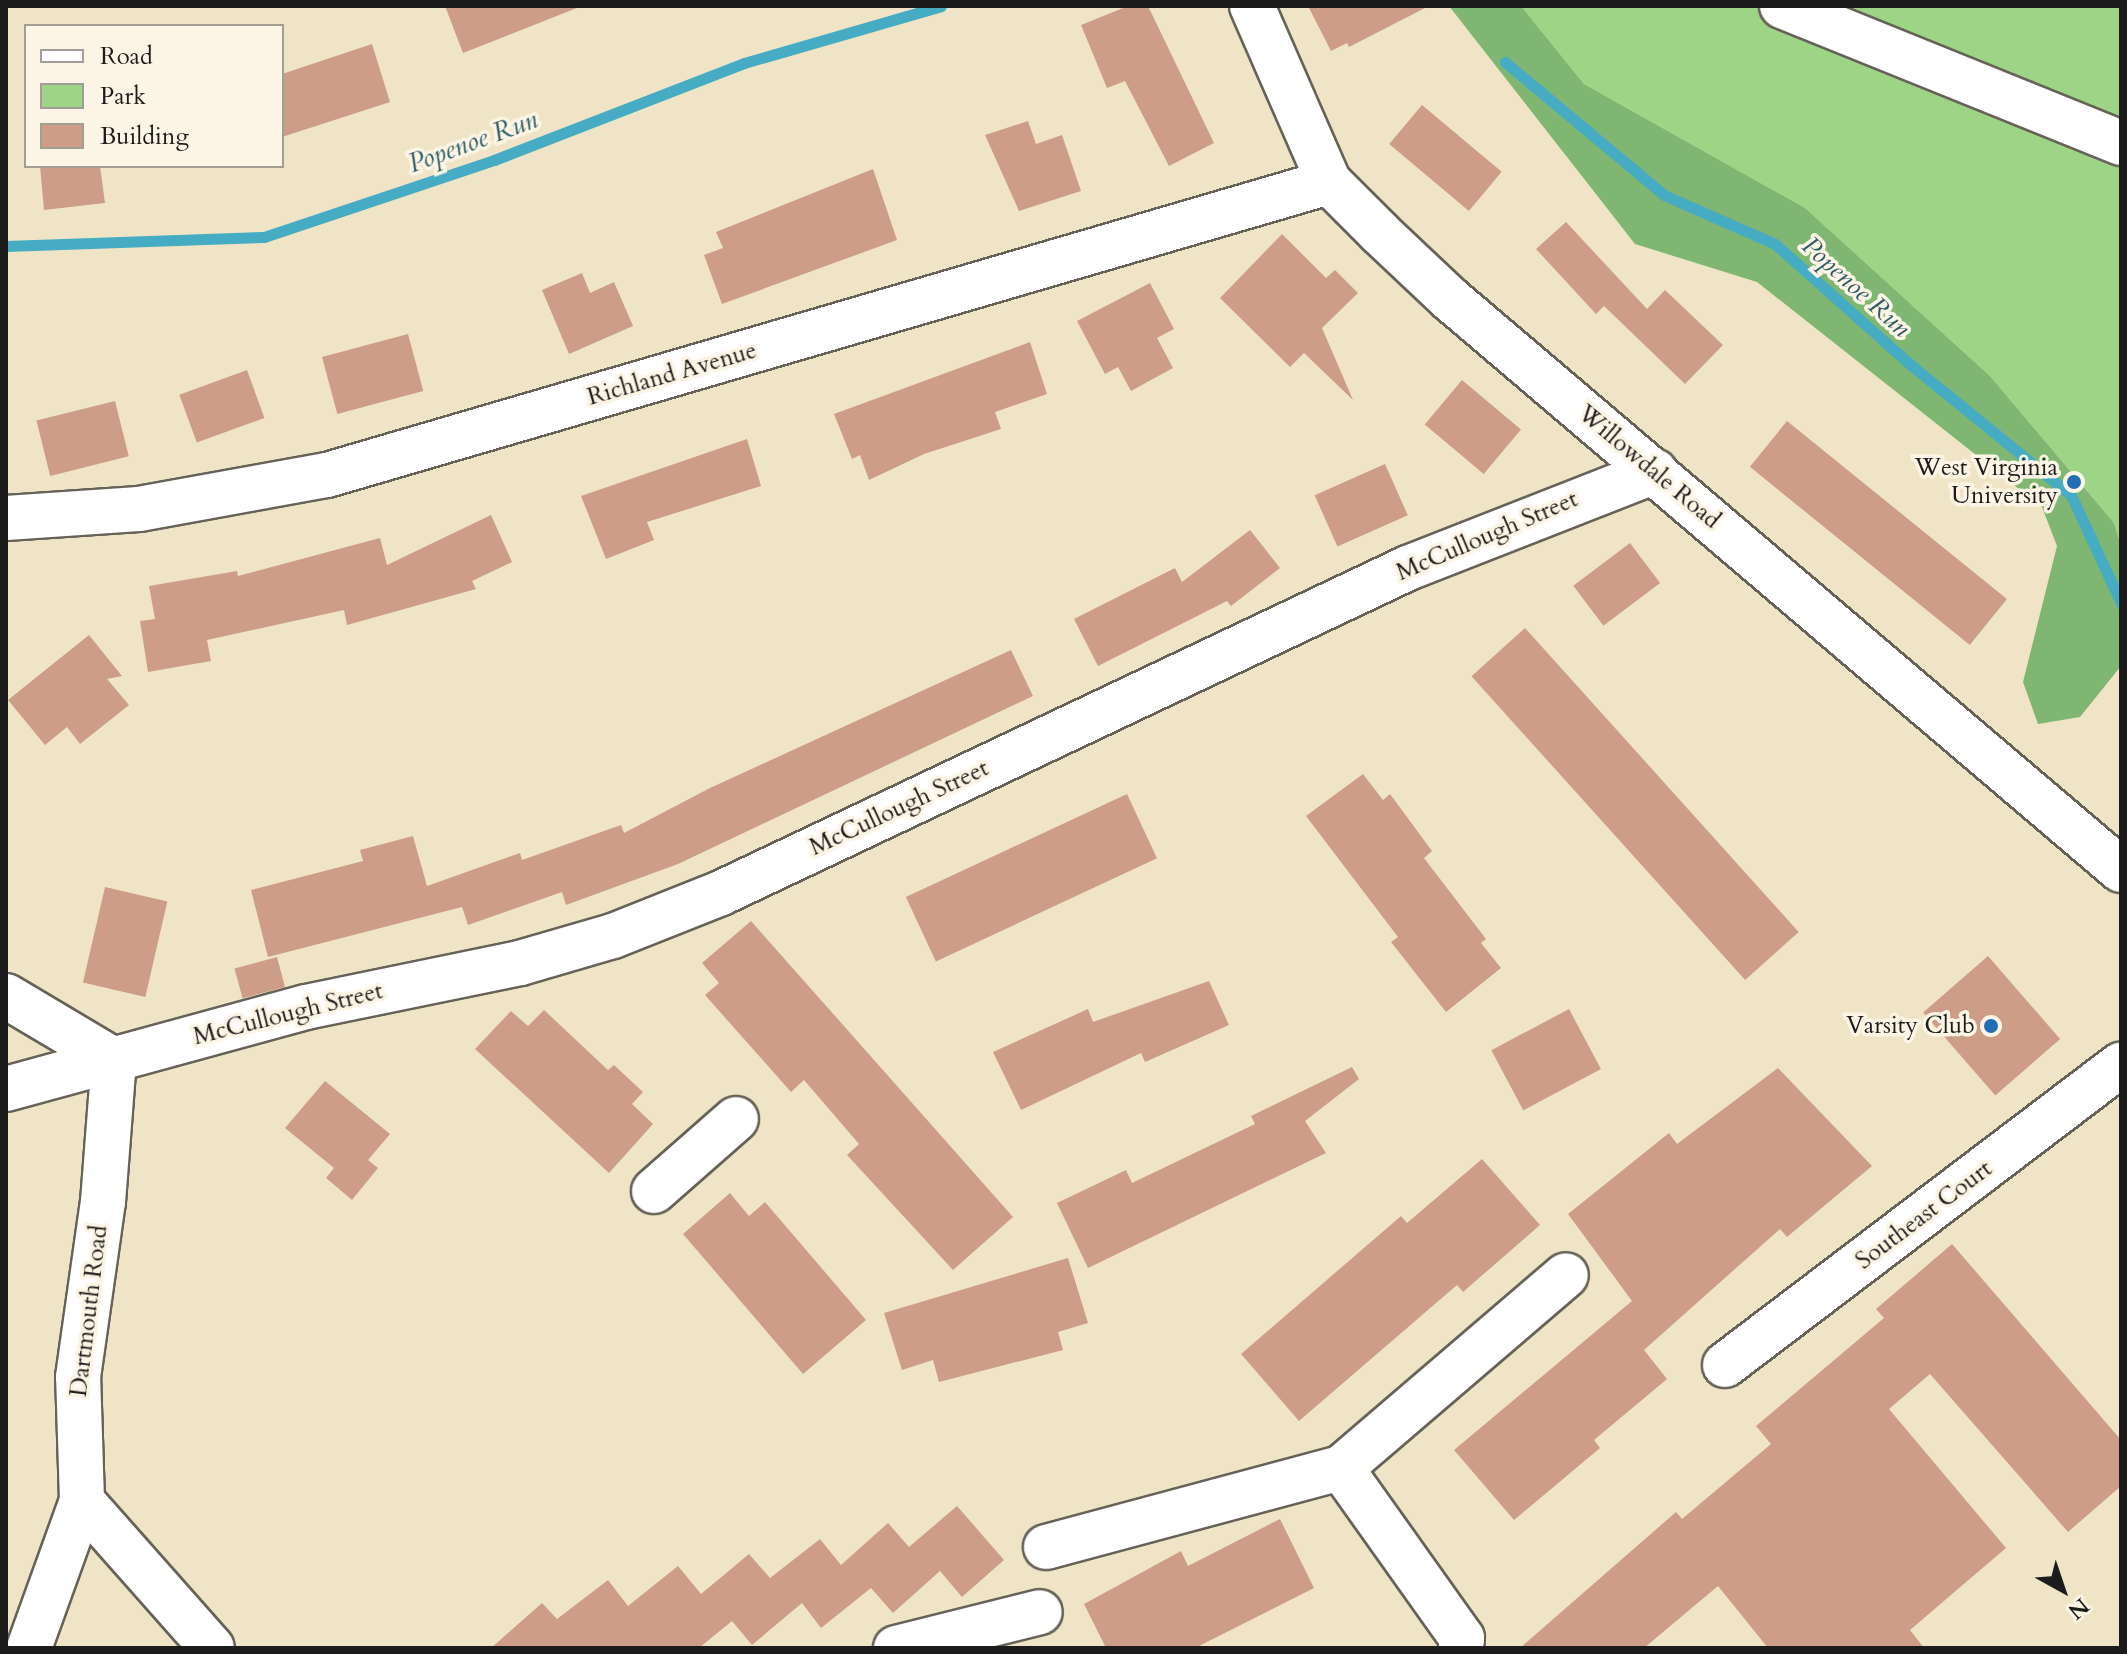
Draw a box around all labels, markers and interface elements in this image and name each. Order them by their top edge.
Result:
legend [24,24,284,168]
text: Road [100,40,153,73]
text: Park [100,80,146,113]
water label: Popenoe Run [404,104,542,180]
text: Building [100,120,189,153]
water label: Popenoe Run [1795,230,1917,344]
street label: Richland Avenue [584,336,760,412]
street label: Willowdale Road [1572,399,1726,535]
place label: West Virginia University [1914,454,2058,510]
marker: West Virginia University [2065,473,2083,491]
street label: McCullough Street [1392,485,1582,587]
street label: McCullough Street [805,754,993,862]
street label: McCullough Street [190,977,386,1051]
place label: Varsity Club [1846,1012,1975,1040]
marker: Varsity Club [1982,1017,2000,1035]
street label: Southeast Court [1850,1154,1998,1276]
street label: Dartmouth Road [64,1224,114,1398]
north arrow [2023,1550,2103,1630]
text: N [2061,1591,2095,1626]

